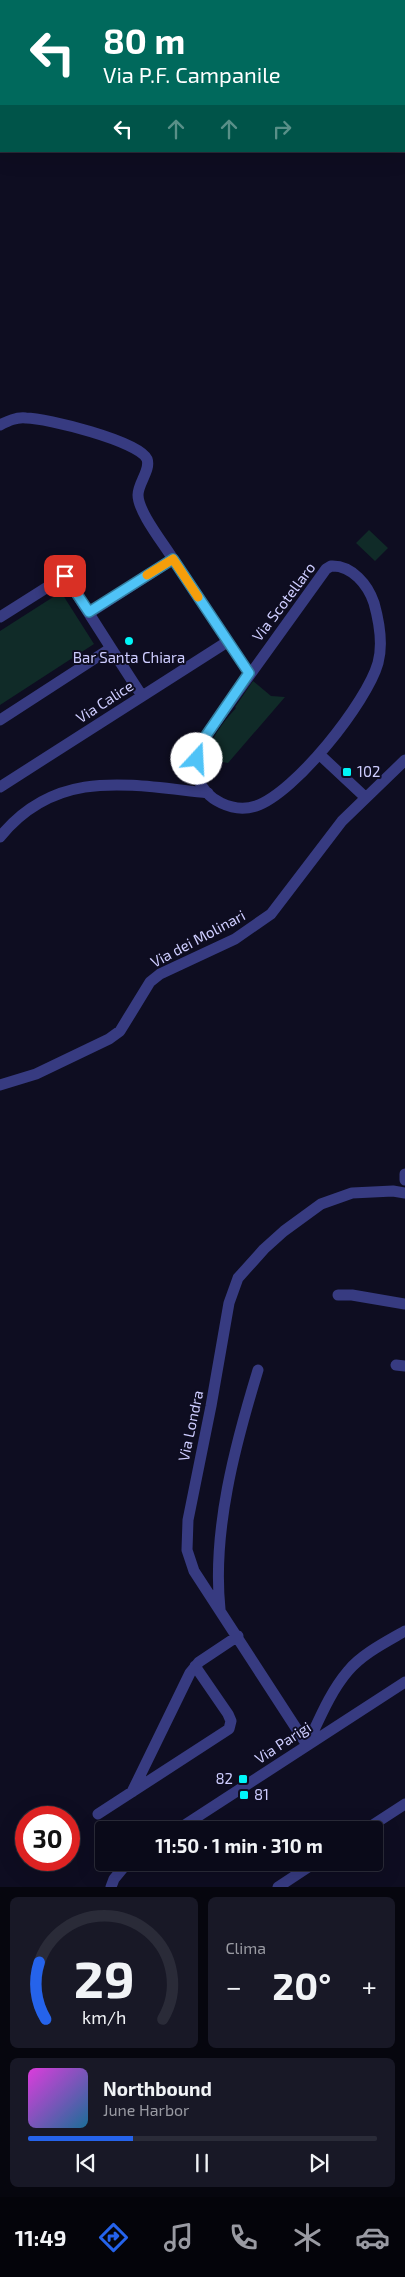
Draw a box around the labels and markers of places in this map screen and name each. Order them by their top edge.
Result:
pin [44,555,86,597]
marker: Bar Santa Chiara [123,635,135,647]
place label: Bar Santa Chiara [73,648,185,666]
place label: 102 [357,762,380,780]
marker: 102 [341,766,353,778]
place label: 82 [215,1769,233,1787]
marker: 82 [237,1773,249,1785]
place label: 81 [254,1785,269,1803]
marker: 81 [238,1789,250,1801]

